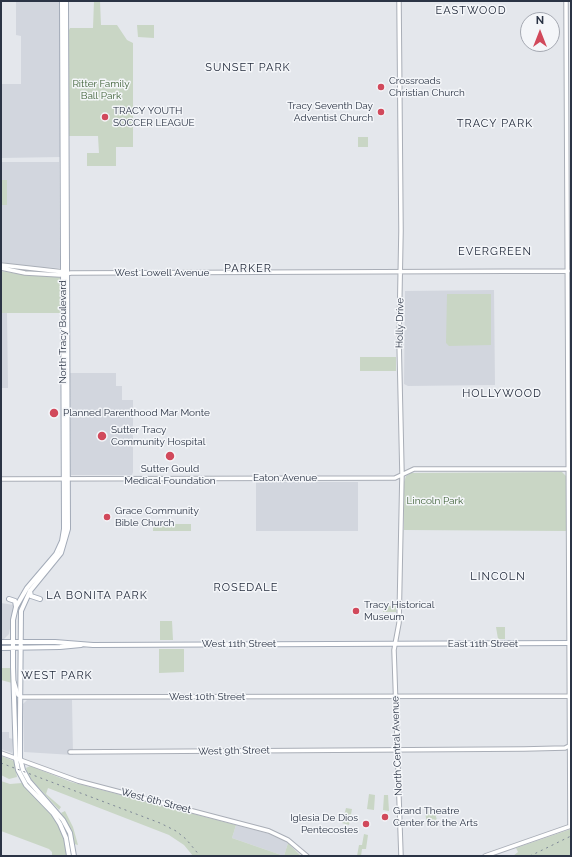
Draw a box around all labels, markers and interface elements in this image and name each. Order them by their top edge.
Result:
district label: EASTWOOD [436,4,506,18]
north arrow [520,12,560,52]
text: N [536,14,544,27]
district label: SUNSET PARK [205,61,291,75]
place label: Crossroads Christian Church [389,75,465,98]
park label: Ritter Family Ball Park [72,78,130,102]
marker: Crossroads Christian Church [376,82,386,92]
place label: Tracy Seventh Day Adventist Church [287,100,373,124]
place label: TRACY YOUTH SOCCER LEAGUE [113,105,195,128]
marker: Tracy Seventh Day Adventist Church [376,107,386,117]
marker: TRACY YOUTH SOCCER LEAGUE [100,112,110,122]
district label: TRACY PARK [457,117,533,131]
district label: EVERGREEN [458,245,532,259]
district label: PARKER [224,262,272,276]
street label: West Lowell Avenue [115,267,209,279]
street label: North Tracy Boulevard [57,280,69,384]
street label: Holly Drive [394,298,406,348]
district label: HOLLYWOOD [462,387,542,401]
marker: Planned Parenthood Mar Monte [48,407,60,419]
place label: Planned Parenthood Mar Monte [63,407,210,419]
place label: Sutter Tracy Community Hospital [111,424,205,448]
marker: Sutter Tracy Community Hospital [96,430,108,442]
marker: Sutter Gould Medical Foundation [164,450,176,462]
place label: Sutter Gould Medical Foundation [124,463,216,486]
street label: Eaton Avenue [253,472,317,484]
park label: Lincoln Park [407,495,463,507]
place label: Grace Community Bible Church [115,505,199,528]
marker: Grace Community Bible Church [102,512,112,522]
district label: LINCOLN [470,570,526,584]
district label: ROSEDALE [214,581,278,595]
district label: LA BONITA PARK [46,589,148,603]
place label: Tracy Historical Museum [364,599,434,622]
marker: Tracy Historical Museum [351,606,361,616]
street label: West 11th Street [202,638,276,650]
street label: East 11th Street [448,638,518,650]
district label: WEST PARK [21,669,93,683]
street label: West 10th Street [169,691,245,703]
street label: North Central Avenue [389,696,405,796]
street label: West 9th Street [198,744,270,758]
street label: West 6th Street [120,786,192,816]
place label: Grand Theatre Center for the Arts [393,805,478,828]
place label: Iglesia De Dios Pentecostes [290,812,358,836]
marker: Grand Theatre Center for the Arts [380,812,390,822]
marker: Iglesia De Dios Pentecostes [361,819,371,829]

